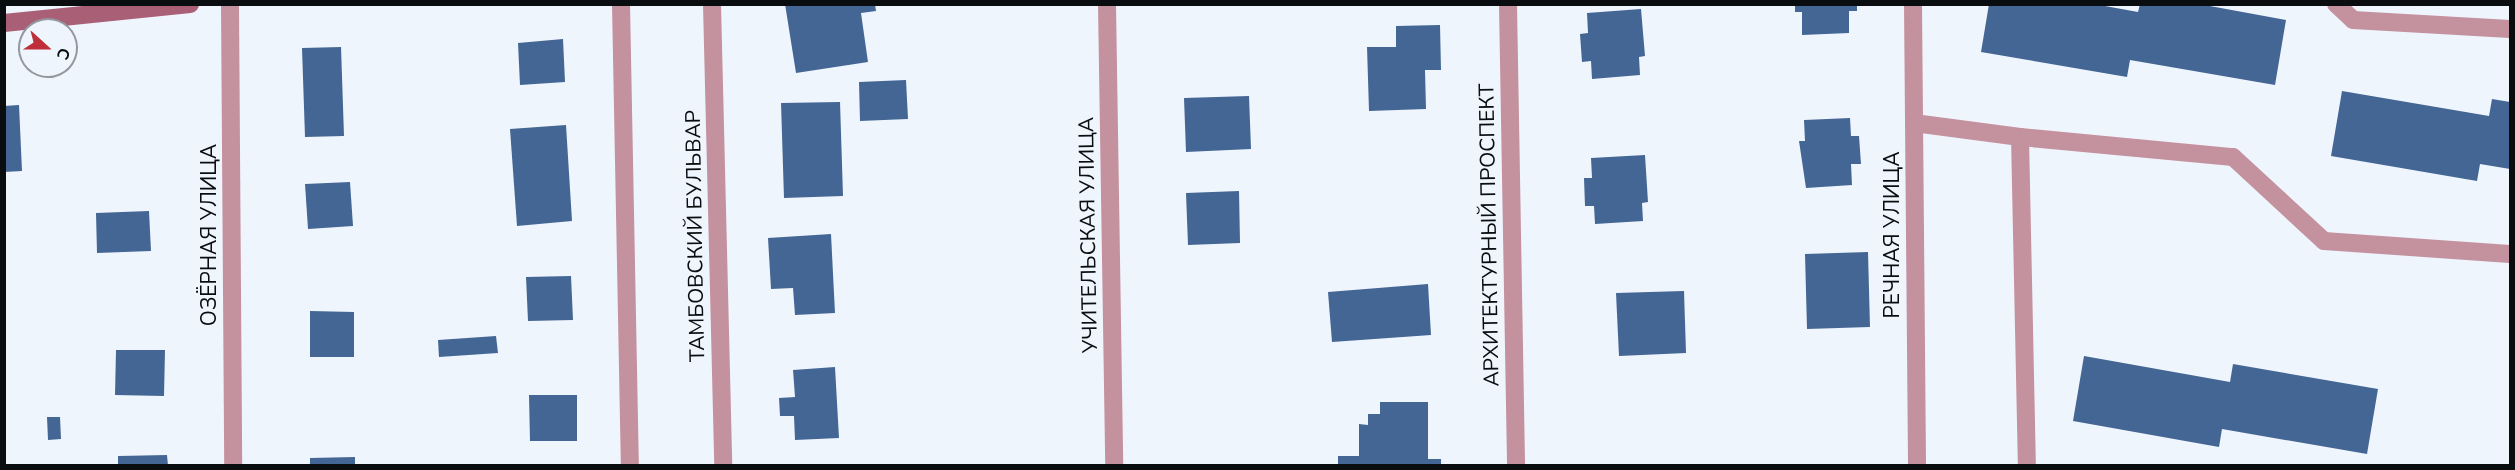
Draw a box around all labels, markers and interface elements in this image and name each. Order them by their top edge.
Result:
north arrow [18,18,78,78]
text: С [51,45,75,63]
street label: АРХИТЕКТУРНЫЙ ПРОСПЕКТ [1474,83,1504,387]
street label: ТАМБОВСКИЙ БУЛЬВАР [680,110,710,362]
street label: УЧИТЕЛЬСКАЯ УЛИЦА [1073,117,1103,353]
street label: ОЗЁРНАЯ УЛИЦА [196,144,222,326]
street label: РЕЧНАЯ УЛИЦА [1879,151,1905,319]

